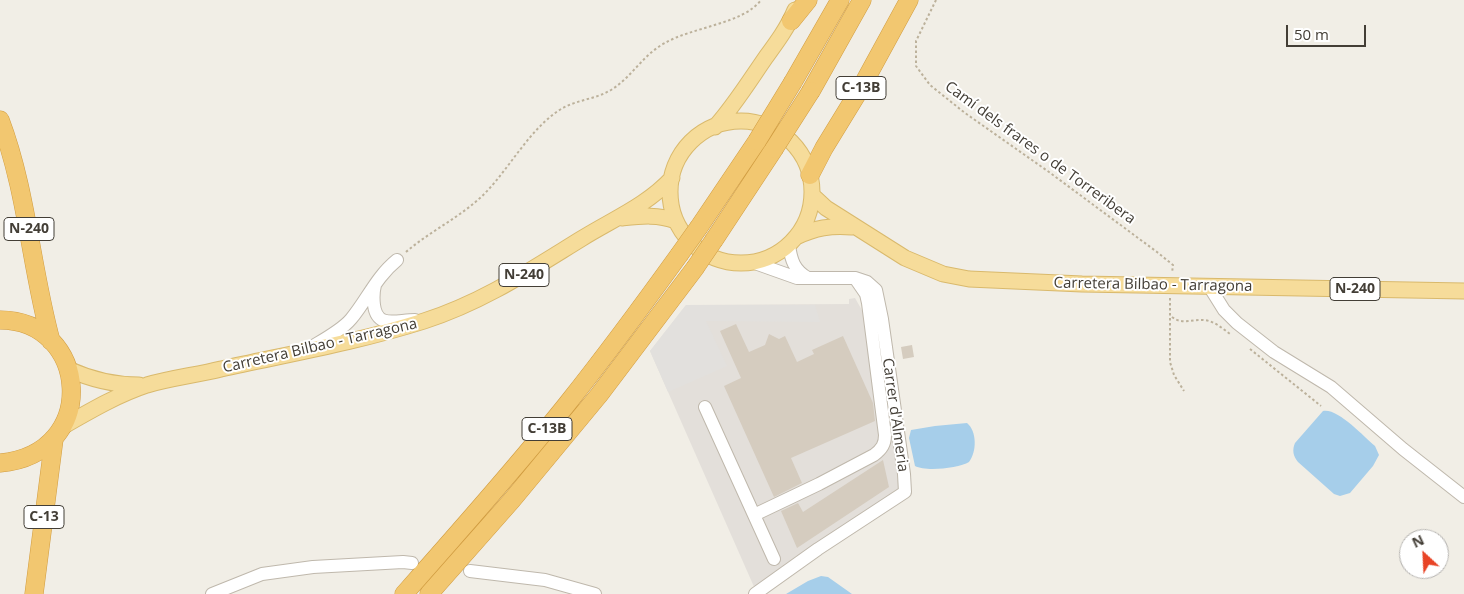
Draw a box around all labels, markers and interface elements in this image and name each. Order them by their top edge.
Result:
scale bar [1289,15,1369,47]
text: 50 m [1294,24,1329,44]
road number: C-13B [836,76,886,100]
street label: Camí dels frares o de Torreribera [941,78,1139,228]
road number: N-240 [4,218,54,240]
road number: N-240 [499,264,549,286]
street label: Carretera Bilbao - Tarragona [1053,274,1253,296]
road number: N-240 [1330,278,1380,300]
street label: Carretera Bilbao - Tarragona [221,315,419,377]
street label: Carrer d'Almeria [878,357,912,473]
road number: C-13B [522,418,572,440]
road number: C-13 [24,506,64,528]
north arrow [1399,529,1449,579]
text: N [1409,530,1427,552]

